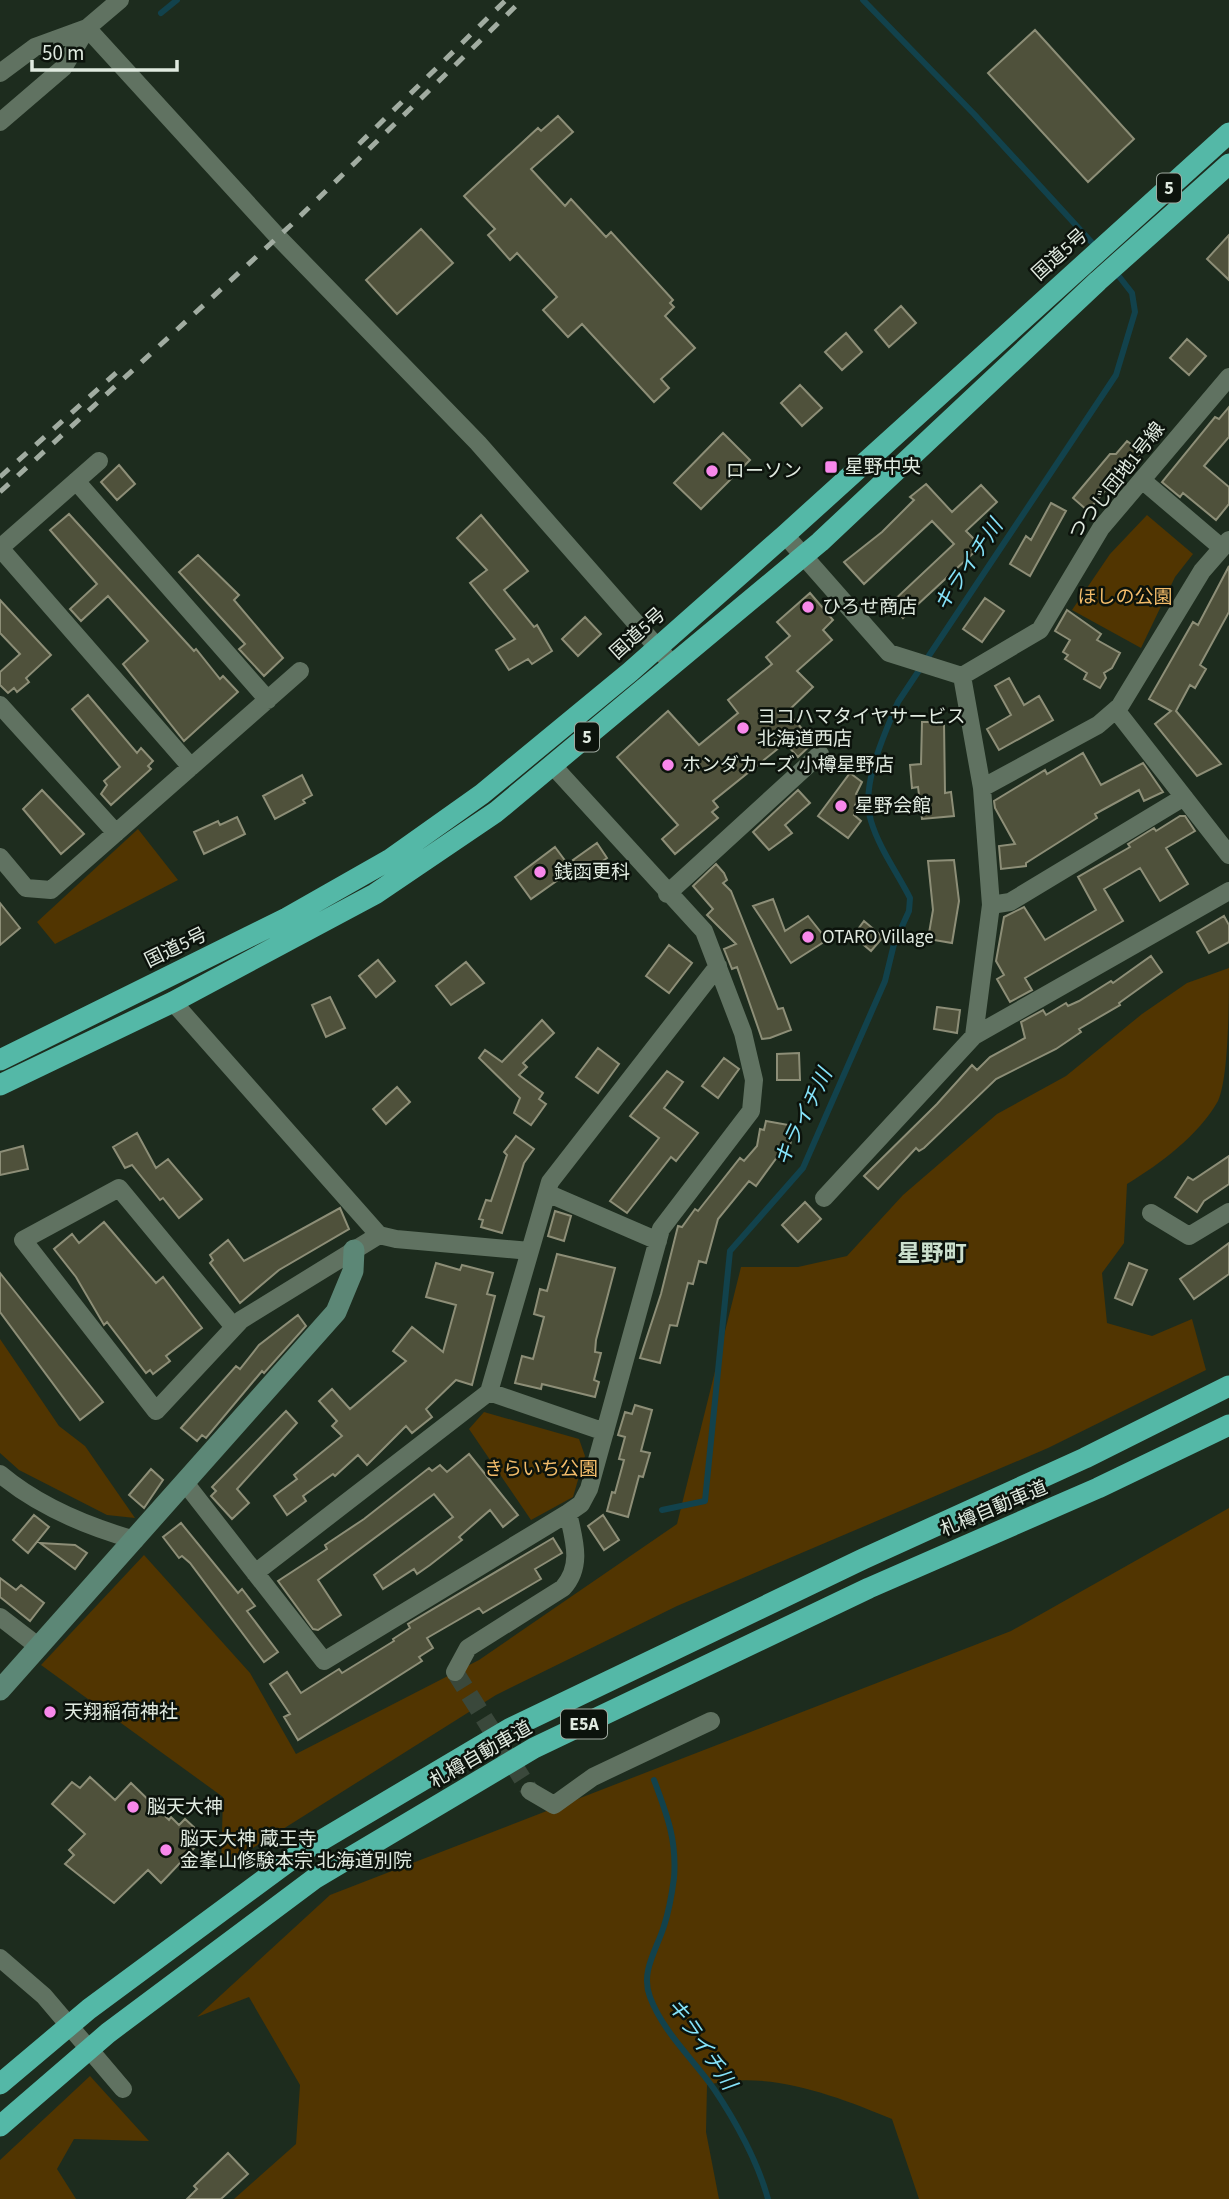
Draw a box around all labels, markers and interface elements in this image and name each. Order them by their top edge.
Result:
scale bar [32,28,177,72]
text: 50 m [42,38,84,68]
road number: 5 [1157,174,1181,202]
street label: 国道5号 [1026,223,1094,287]
street label: つつじ団地1号線 [1063,417,1171,545]
place label: 星野中央 [845,454,921,481]
place label: ローソン [726,458,802,485]
marker: 星野中央 [823,459,839,475]
marker: ローソン [704,463,720,479]
water label: キライチ川 [926,511,1011,617]
park label: ほしの公園 [1077,584,1173,611]
place label: ひろせ商店 [822,594,917,621]
marker: ひろせ商店 [800,599,816,615]
street label: 国道5号 [604,602,672,666]
place label: ヨコハマタイヤサービス 北海道西店 [757,704,965,753]
marker: ヨコハマタイヤサービス 北海道西店 [735,720,751,736]
road number: 5 [575,722,599,752]
place label: ホンダカーズ 小樽星野店 [682,752,894,779]
marker: ホンダカーズ 小樽星野店 [660,757,676,773]
place label: 星野会館 [855,793,931,820]
marker: 星野会館 [833,798,849,814]
place label: 銭函更科 [554,859,630,886]
marker: 銭函更科 [532,864,548,880]
street label: 国道5号 [140,921,212,975]
place label: OTARO Village [822,924,934,951]
marker: OTARO Village [800,929,816,945]
water label: キライチ川 [767,1061,840,1171]
district label: 星野町 [898,1237,967,1270]
park label: きらいち公園 [484,1456,598,1483]
street label: 札樽自動車道 [936,1474,1052,1544]
place label: 天翔稲荷神社 [64,1699,178,1726]
marker: 天翔稲荷神社 [42,1704,58,1720]
road number: E5A [561,1709,607,1738]
street label: 札樽自動車道 [425,1715,537,1795]
place label: 脳天大神 [147,1794,223,1821]
marker: 脳天大神 [125,1799,141,1815]
place label: 脳天大神 蔵王寺 金峯山修験本宗 北海道別院 [180,1826,412,1875]
marker: 脳天大神 蔵王寺 金峯山修験本宗 北海道別院 [158,1842,174,1858]
water label: キライチ川 [660,1992,745,2098]

